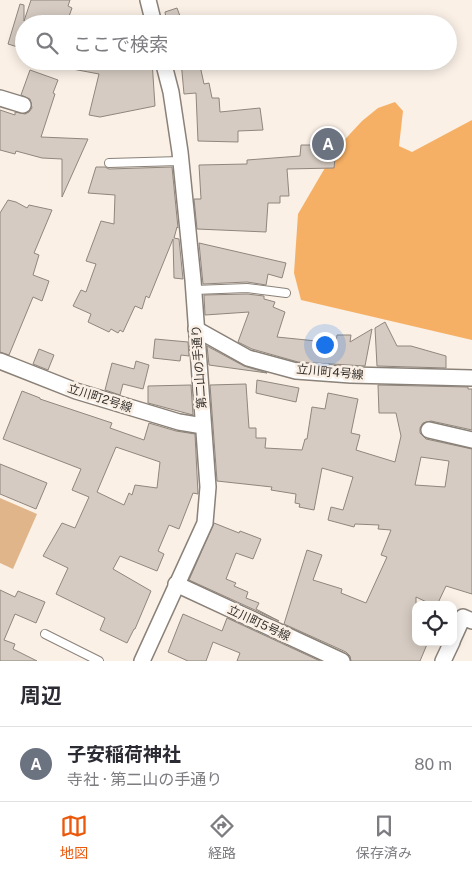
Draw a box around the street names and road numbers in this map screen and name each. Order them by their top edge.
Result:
street label: 第二山の手通り [189,325,209,409]
street label: 立川町4号線 [296,362,364,382]
street label: 立川町2号線 [66,381,134,415]
street label: 立川町5号線 [225,602,293,644]

